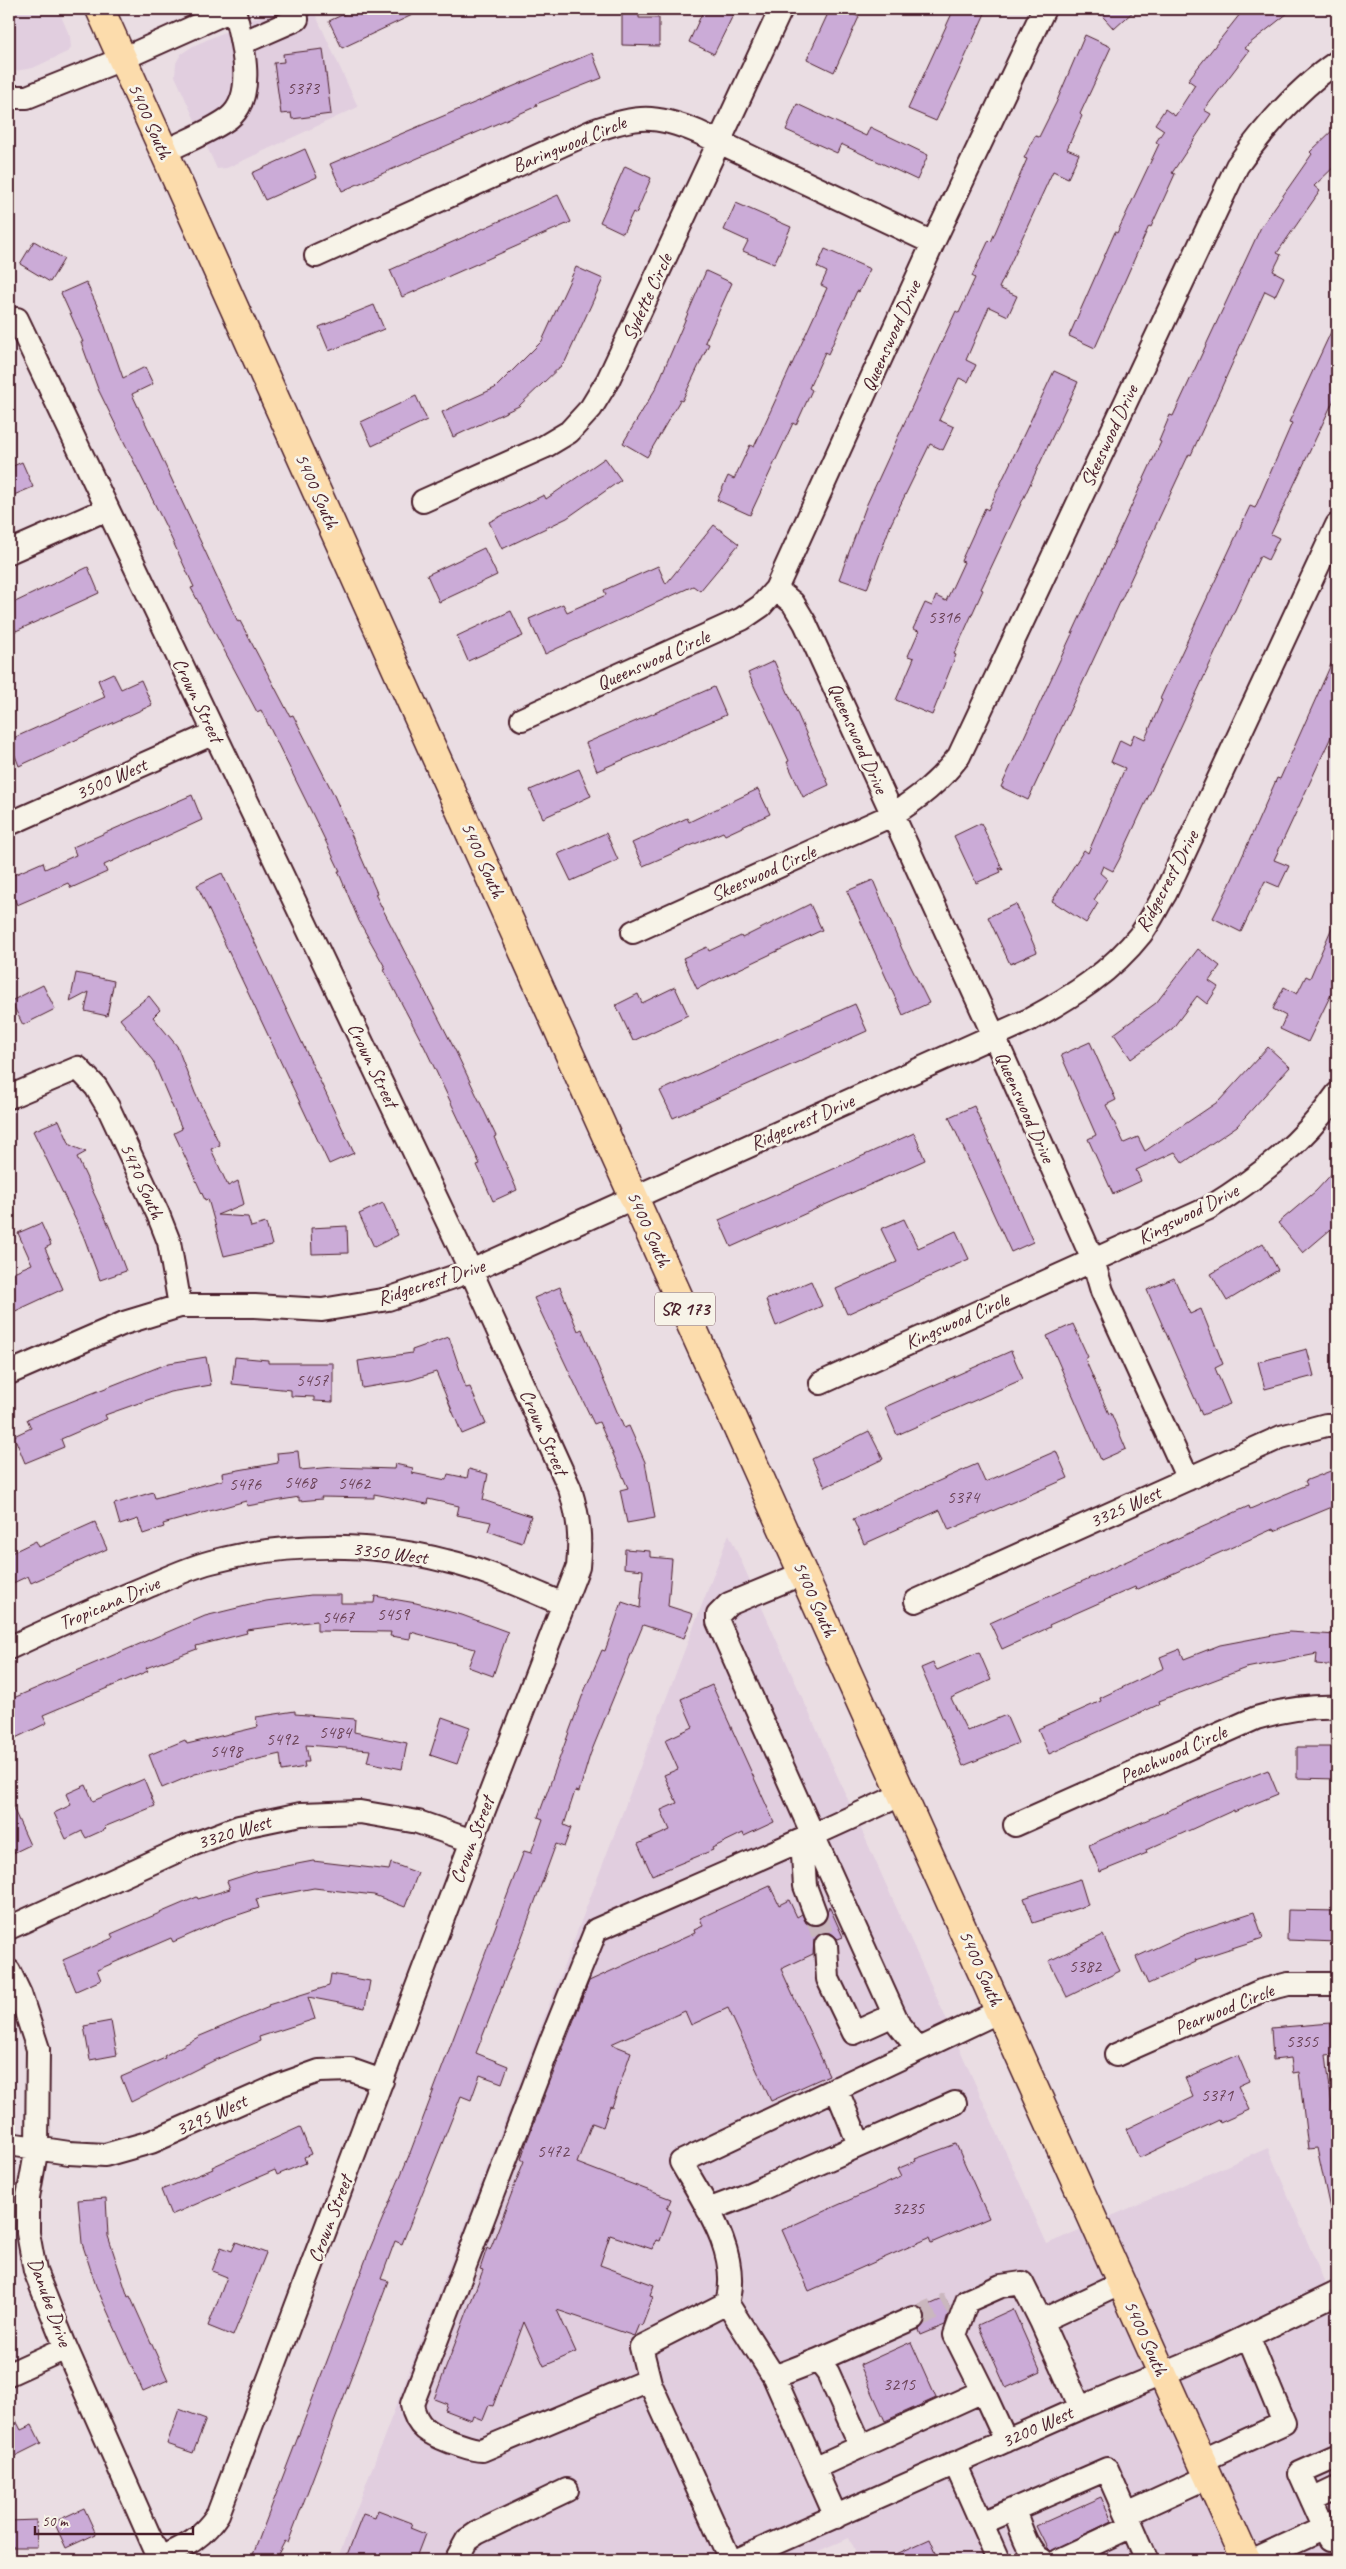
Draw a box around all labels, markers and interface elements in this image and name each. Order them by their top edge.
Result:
house number: 5373 [287,77,321,99]
street label: 5400 South [122,79,178,164]
street label: Baringwood Circle [508,109,631,178]
street label: Sydette Circle [616,248,679,344]
street label: Queenswood Drive [855,275,927,395]
street label: Skeeswood Drive [1074,380,1144,491]
street label: 5400 South [289,449,345,534]
house number: 5316 [928,606,961,628]
street label: Queenswood Circle [593,623,715,696]
street label: Crown Street [167,654,231,749]
street label: Queenswood Drive [822,679,894,799]
street label: 3500 West [71,751,153,806]
street label: 5400 South [455,818,511,903]
street label: Ridgecrest Drive [1130,825,1205,936]
street label: Skeeswood Circle [707,838,821,907]
street label: Crown Street [342,1019,406,1114]
street label: Queenswood Drive [989,1048,1061,1168]
street label: Ridgecrest Drive [746,1087,859,1156]
street label: 5470 South [114,1139,170,1224]
street label: Kingswood Drive [1133,1177,1244,1250]
street label: 5400 South [621,1187,677,1272]
street label: Ridgecrest Drive [374,1252,489,1311]
street label: Kingswood Circle [901,1286,1014,1355]
road number: SR 173 [655,1292,715,1326]
house number: 5457 [296,1369,329,1391]
street label: Crown Street [514,1385,575,1482]
house number: 5468 [284,1471,318,1493]
house number: 5462 [338,1472,372,1494]
house number: 5476 [229,1473,262,1495]
street label: 3325 West [1085,1479,1167,1534]
house number: 5374 [947,1486,981,1508]
street label: 3350 West [351,1536,431,1570]
street label: 5400 South [787,1557,843,1642]
street label: Tropicana Drive [55,1570,165,1635]
house number: 5459 [377,1603,411,1625]
house number: 5467 [322,1606,355,1628]
street label: Peachwood Circle [1116,1719,1232,1789]
house number: 5484 [319,1721,353,1743]
house number: 5492 [266,1728,300,1750]
house number: 5498 [210,1740,244,1762]
street label: Crown Street [444,1790,501,1887]
street label: 3320 West [194,1808,276,1855]
street label: 5400 South [953,1926,1009,2011]
house number: 5382 [1069,1955,1103,1977]
street label: Pearwood Circle [1171,1977,1279,2040]
house number: 5355 [1286,2030,1319,2052]
house number: 5371 [1201,2084,1234,2106]
street label: 3295 West [171,2087,253,2142]
house number: 5472 [537,2140,571,2162]
street label: Crown Street [302,2169,359,2266]
house number: 3235 [892,2197,925,2219]
street label: Danube Drive [22,2254,78,2351]
street label: 5400 South [1118,2296,1174,2381]
house number: 3215 [883,2373,916,2395]
street label: 3200 West [997,2399,1079,2454]
scale bar [35,2504,192,2536]
text: 50 m [42,2512,69,2531]

